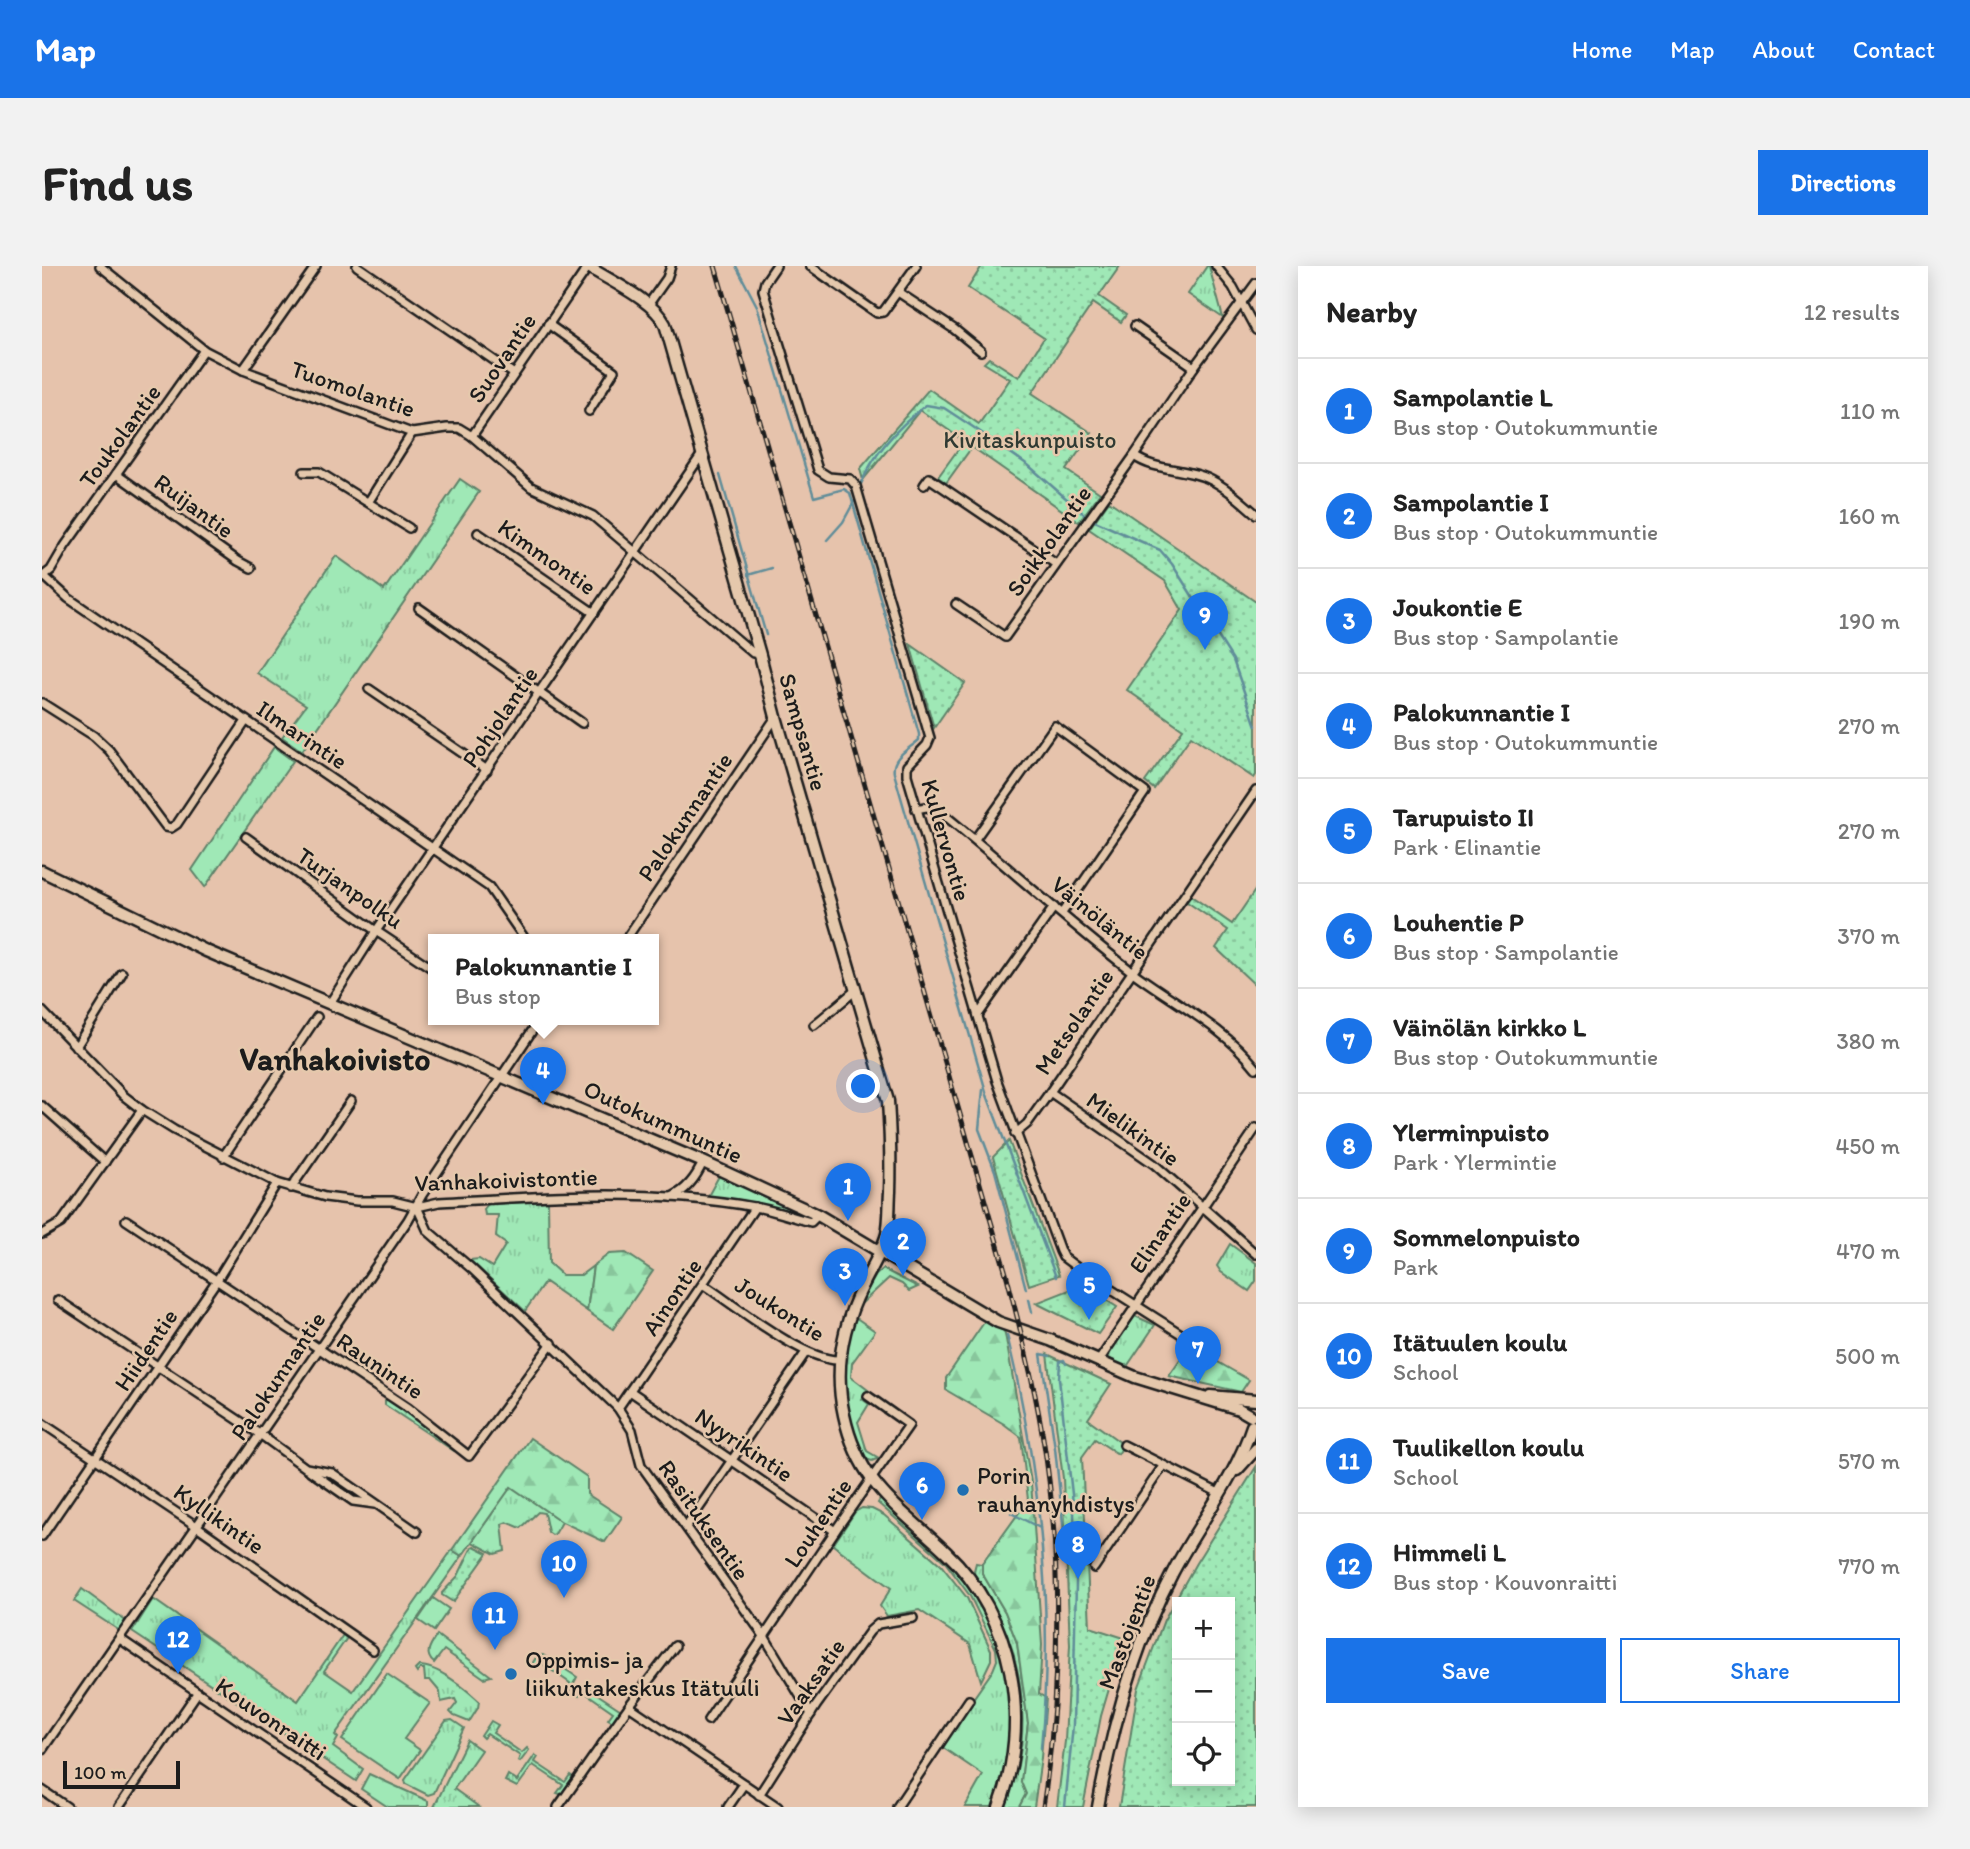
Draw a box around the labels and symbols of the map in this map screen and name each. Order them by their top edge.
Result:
street label: Suovantie [461,307,542,408]
street label: Tuomolantie [287,354,419,423]
street label: Toukolantie [72,378,167,493]
park label: Kivitaskunpuisto [943,425,1117,454]
street label: Ruijantie [149,467,240,544]
street label: Soikkolantie [1000,480,1097,602]
street label: Kimmontie [493,512,602,601]
pin: 9 [1182,592,1228,650]
street label: Pohjolantie [455,661,544,773]
street label: Sampsantie [773,670,834,794]
street label: Ilmarintie [251,694,353,775]
street label: Palokunnantie [631,747,738,887]
street label: Kullervontie [915,776,978,904]
street label: Turjanpolku [291,840,409,935]
street label: Väinöläntie [1046,869,1155,966]
street label: Metsolantie [1028,963,1120,1080]
district label: Vanhakoivisto [240,1040,430,1078]
pin: 4 [520,1047,566,1105]
your location [846,1069,880,1103]
street label: Outokummuntie [579,1074,747,1169]
street label: Mielikintie [1081,1085,1186,1172]
street label: Vanhakoivistontie [414,1162,598,1197]
pin: 1 [825,1163,871,1221]
street label: Elinantie [1122,1187,1197,1279]
pin: 2 [880,1218,926,1276]
pin: 3 [822,1248,868,1306]
street label: Ainontie [635,1253,708,1341]
pin: 5 [1066,1262,1112,1320]
street label: Joukontie [730,1270,831,1348]
street label: Hiidentie [108,1303,184,1396]
street label: Palokunnantie [224,1306,331,1446]
street label: Raunintie [331,1326,429,1405]
pin: 7 [1175,1326,1221,1384]
street label: Nyyrikintie [690,1401,799,1488]
street label: Rasituksentie [652,1454,757,1585]
place label: Porin rauhanyhdistys [977,1461,1135,1518]
pin: 6 [899,1462,945,1520]
street label: Louhentie [777,1473,858,1573]
street label: Kyllikintie [168,1477,270,1560]
marker: Porin rauhanyhdistys [955,1482,971,1498]
pin: 8 [1055,1521,1101,1579]
pin: 10 [541,1540,587,1598]
street label: Mastojentie [1091,1570,1162,1693]
pin: 11 [472,1592,518,1650]
pin: 12 [155,1616,201,1674]
street label: Vaaksatie [770,1633,851,1731]
place label: Oppimis- ja liikuntakeskus Itätuuli [525,1645,760,1702]
marker: Oppimis- ja liikuntakeskus Itätuuli [503,1666,519,1682]
street label: Kouvonraitti [210,1671,332,1766]
scale bar [63,1758,180,1790]

